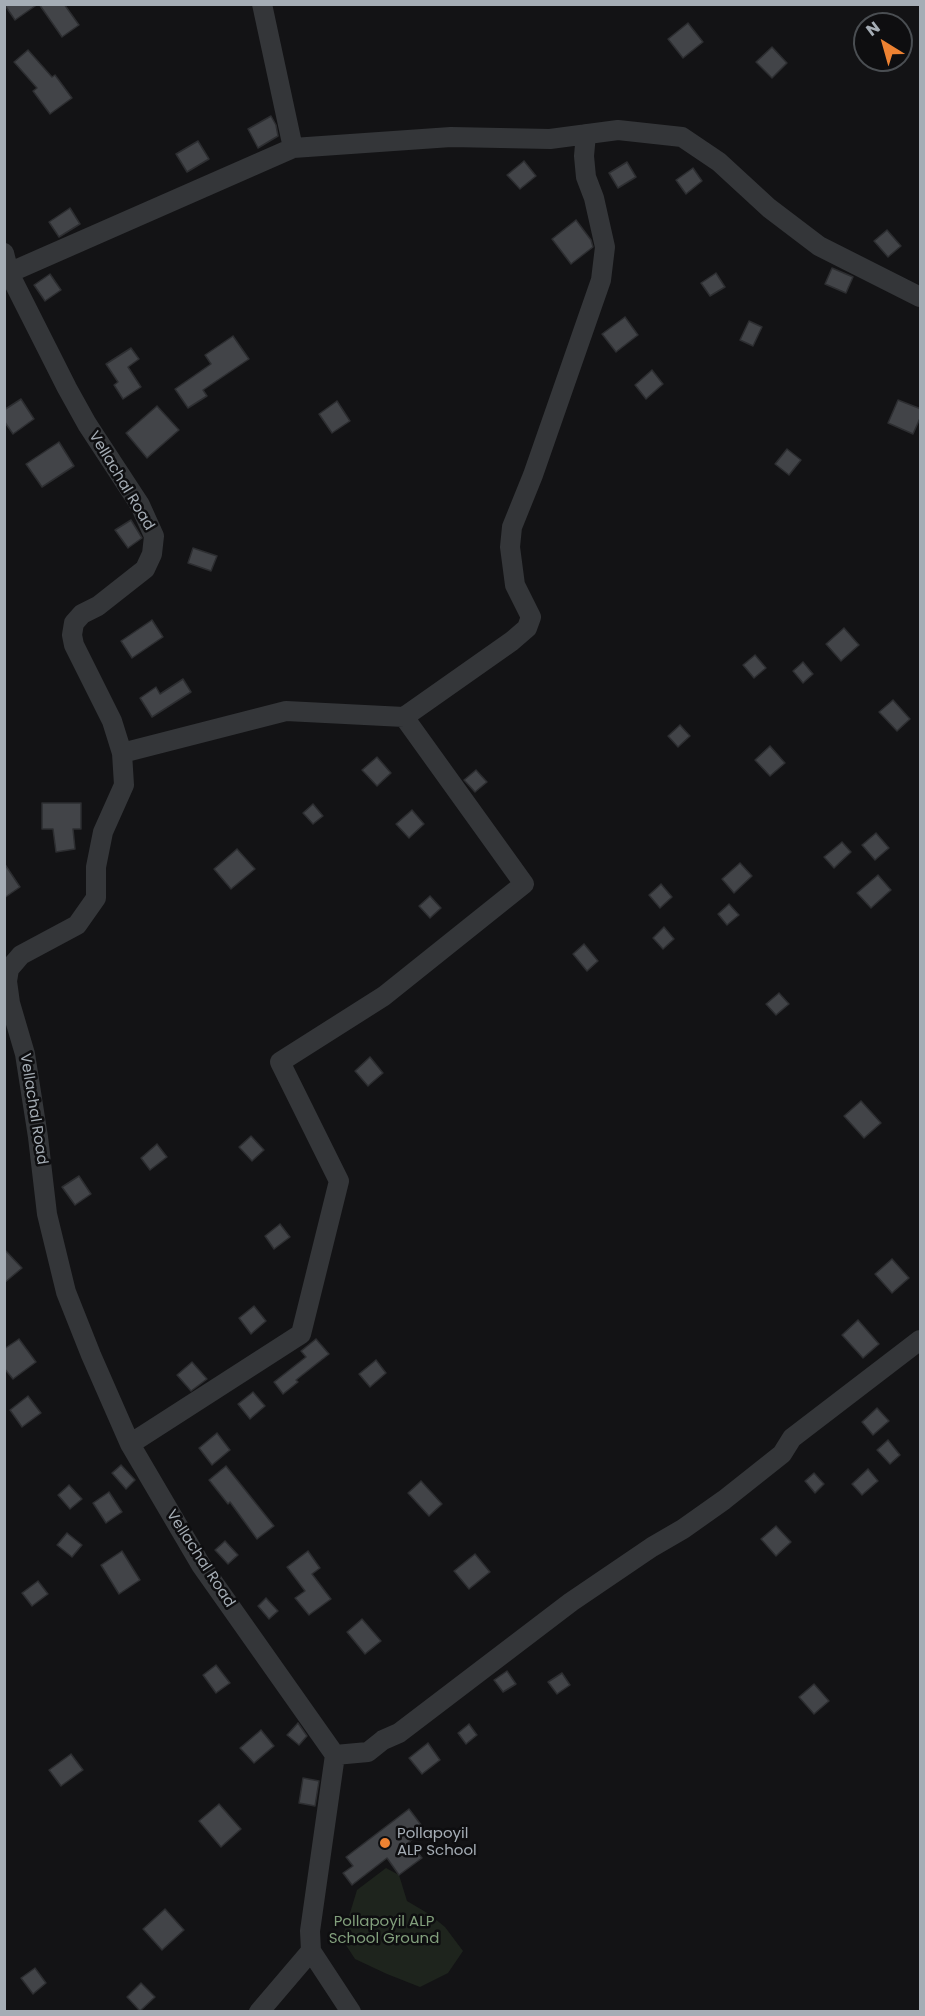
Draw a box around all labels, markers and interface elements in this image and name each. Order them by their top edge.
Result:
north arrow [853,12,913,72]
text: N [861,16,885,42]
street label: Vellachal Road [84,428,158,534]
street label: Vellachal Road [15,1052,51,1166]
street label: Vellachal Road [162,1507,238,1611]
place label: Pollapoyil ALP School [397,1825,477,1860]
marker: Pollapoyil ALP School [378,1836,392,1850]
park label: Pollapoyil ALP School Ground [329,1913,439,1948]

